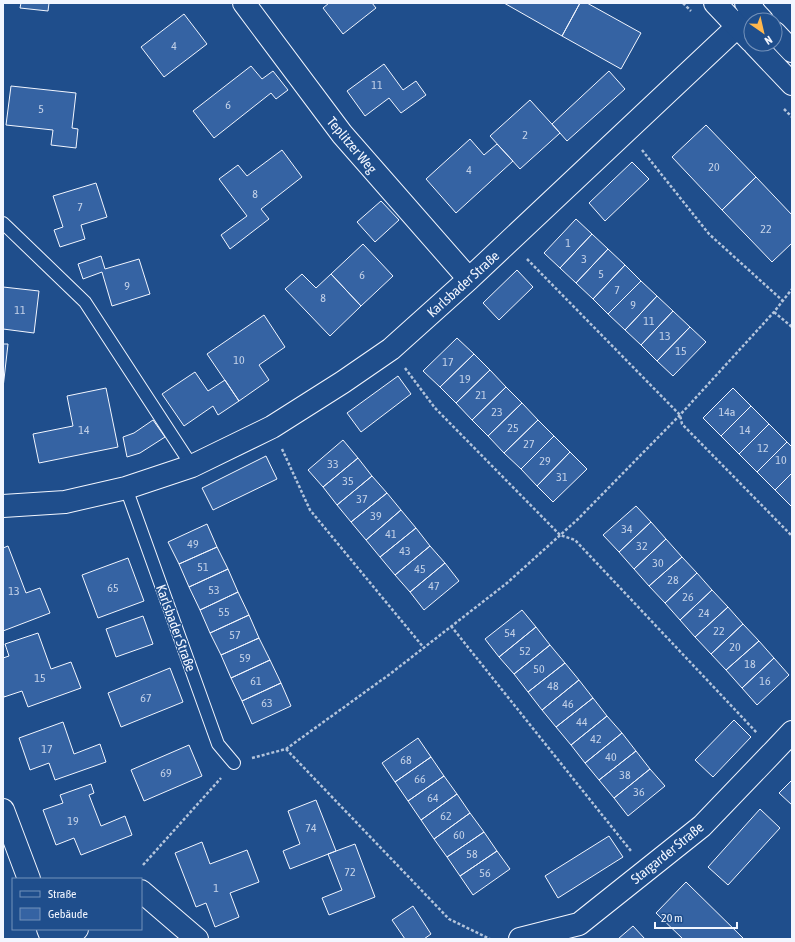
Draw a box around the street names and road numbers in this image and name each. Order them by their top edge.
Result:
street label: Teplitzer Weg [324,114,380,176]
street label: Karlsbader Straße [424,248,502,320]
street label: Karlsbader Straße [153,582,199,674]
street label: Stargarder Straße [627,819,707,887]

